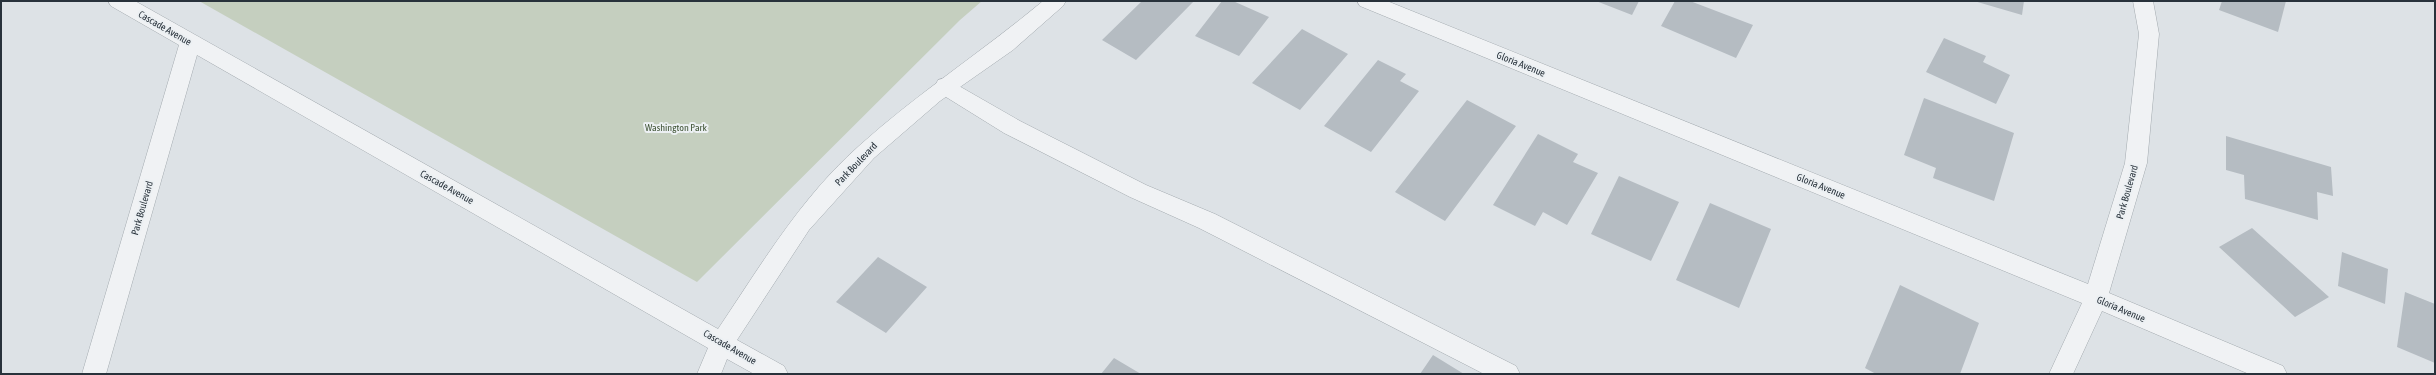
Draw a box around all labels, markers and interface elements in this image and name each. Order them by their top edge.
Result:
street label: Cascade Avenue [137,8,194,48]
street label: Gloria Avenue [1495,49,1547,79]
park label: Washington Park [645,122,708,133]
street label: Park Boulevard [833,140,879,188]
street label: Park Boulevard [2114,163,2140,220]
street label: Cascade Avenue [418,168,476,206]
street label: Gloria Avenue [1795,171,1847,201]
street label: Park Boulevard [129,179,155,236]
street label: Gloria Avenue [2095,294,2147,324]
street label: Cascade Avenue [702,327,759,367]

